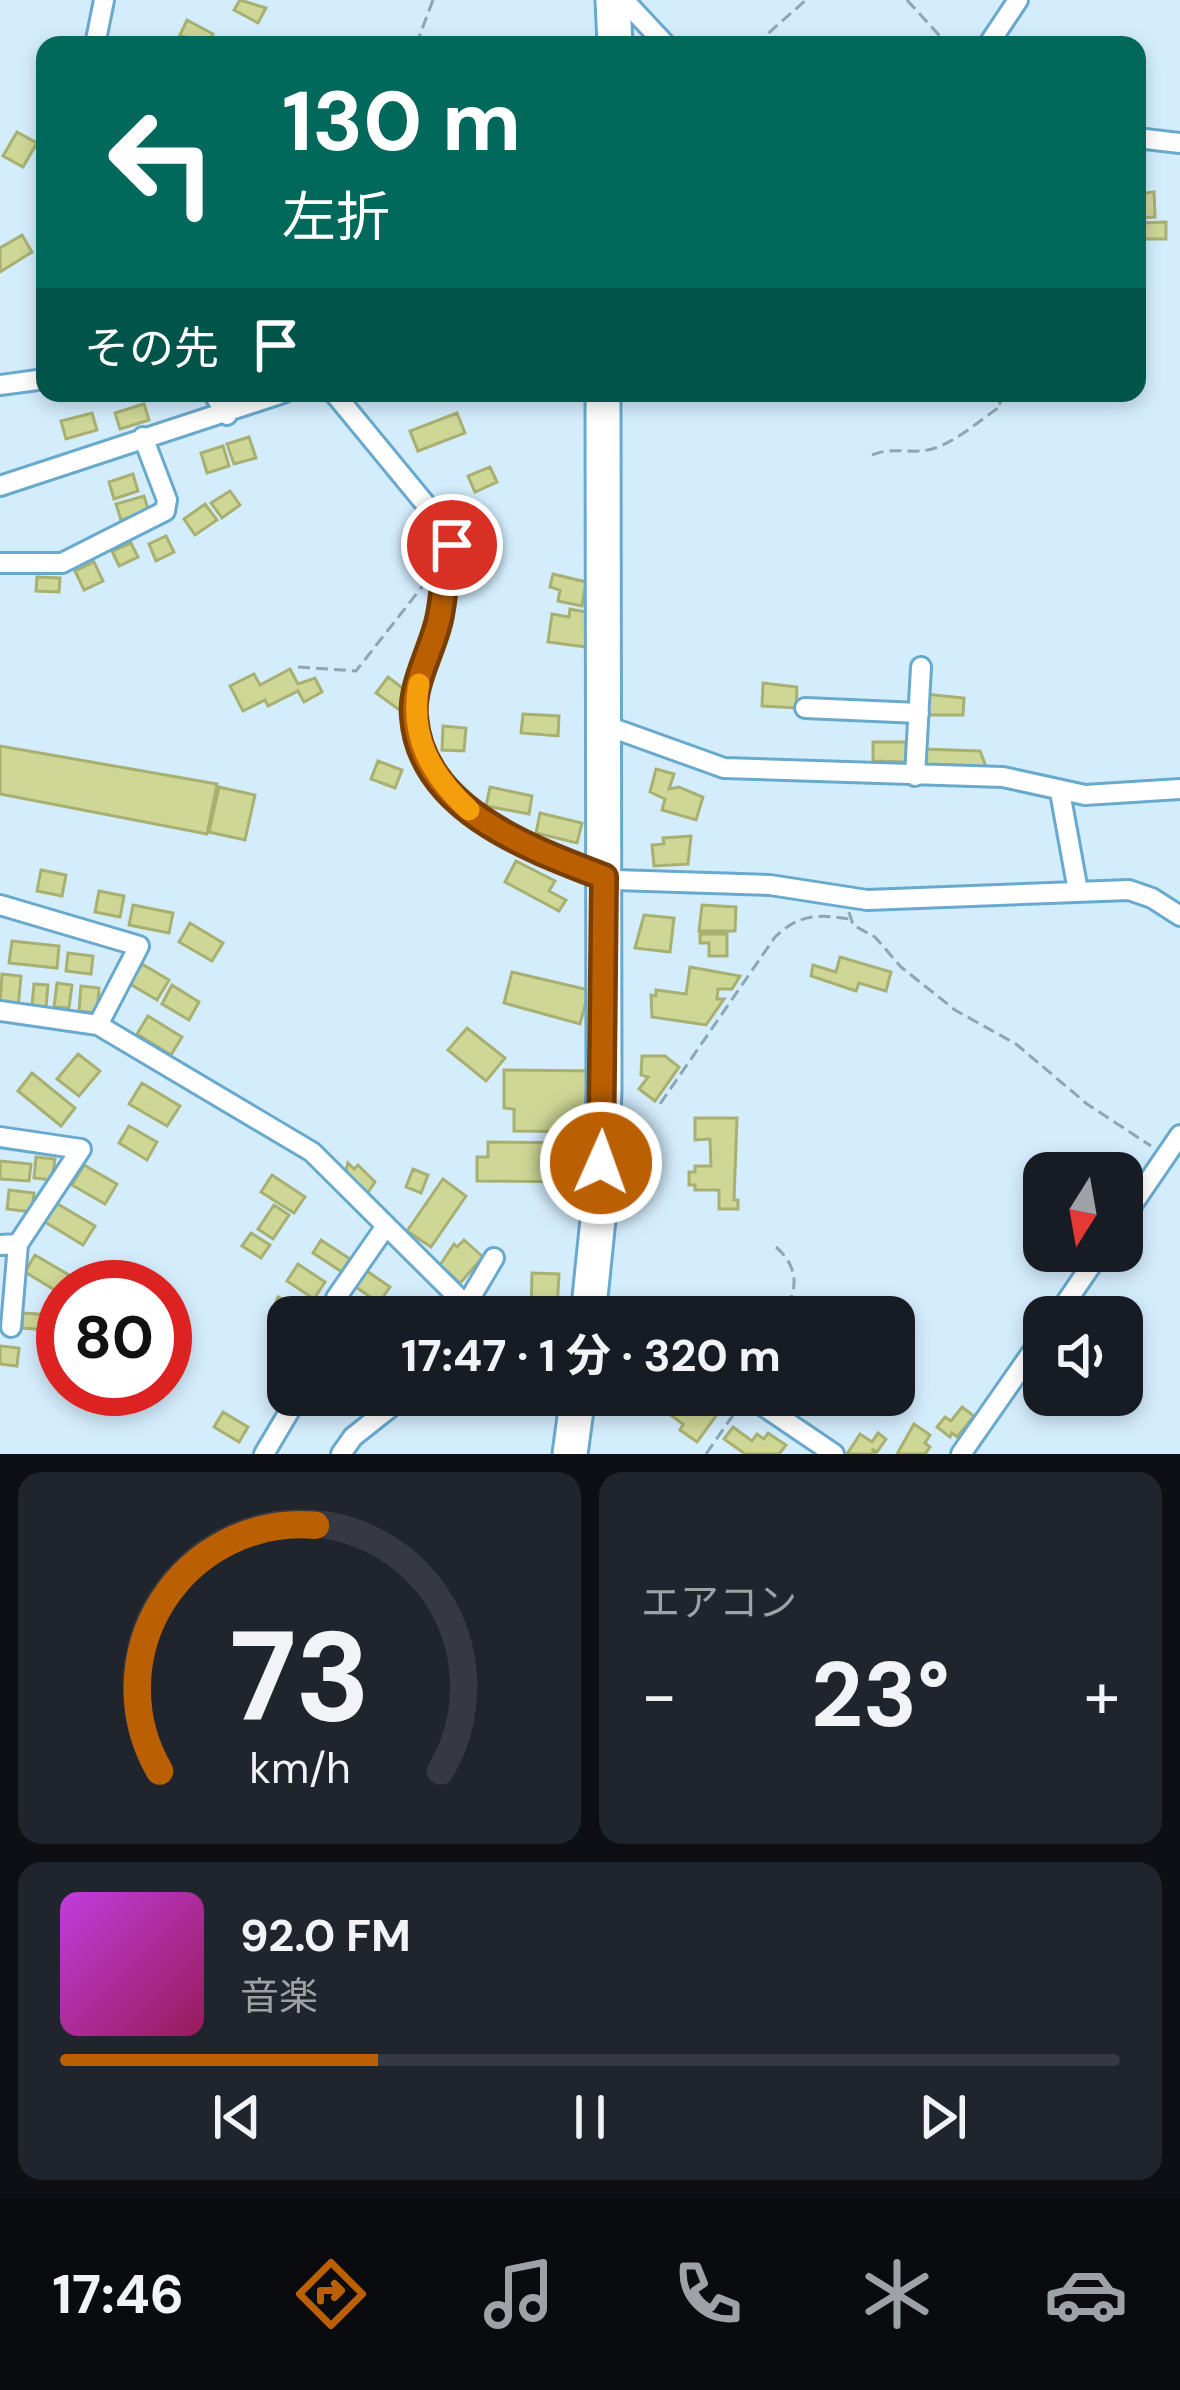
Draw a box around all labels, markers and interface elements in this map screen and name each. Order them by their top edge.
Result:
text: 130 m [282,67,521,176]
icon: left [84,84,240,240]
text: 左折 [282,182,390,253]
icon: arrive [243,312,309,378]
text: その先 [84,319,219,378]
pin [401,494,503,596]
icon: arrive [419,512,485,578]
position arrow [538,1100,664,1226]
north arrow [1023,1152,1143,1272]
map controls [1023,1152,1143,1416]
speed limit sign: 80 [36,1260,192,1416]
button: sound [1023,1296,1143,1416]
text: 17:47 · 1 分 · 320 m [401,1326,781,1385]
text: エアコン [641,1577,797,1628]
text: 73 [229,1596,370,1759]
text: 23° [811,1637,950,1754]
text: − [641,1653,677,1738]
text: + [1084,1653,1120,1738]
text: km/h [249,1740,350,1796]
text: 92.0 FM [240,1906,411,1965]
text: 音楽 [240,1971,318,2022]
icon: previous [204,2084,270,2150]
icon: pause [557,2084,623,2150]
icon: next [910,2084,976,2150]
icon: directions [289,2252,373,2336]
icon: music [477,2252,561,2336]
icon: phone [666,2252,750,2336]
icon: climate [855,2252,939,2336]
icon: car [1044,2252,1128,2336]
text: 17:46 [52,2259,184,2330]

